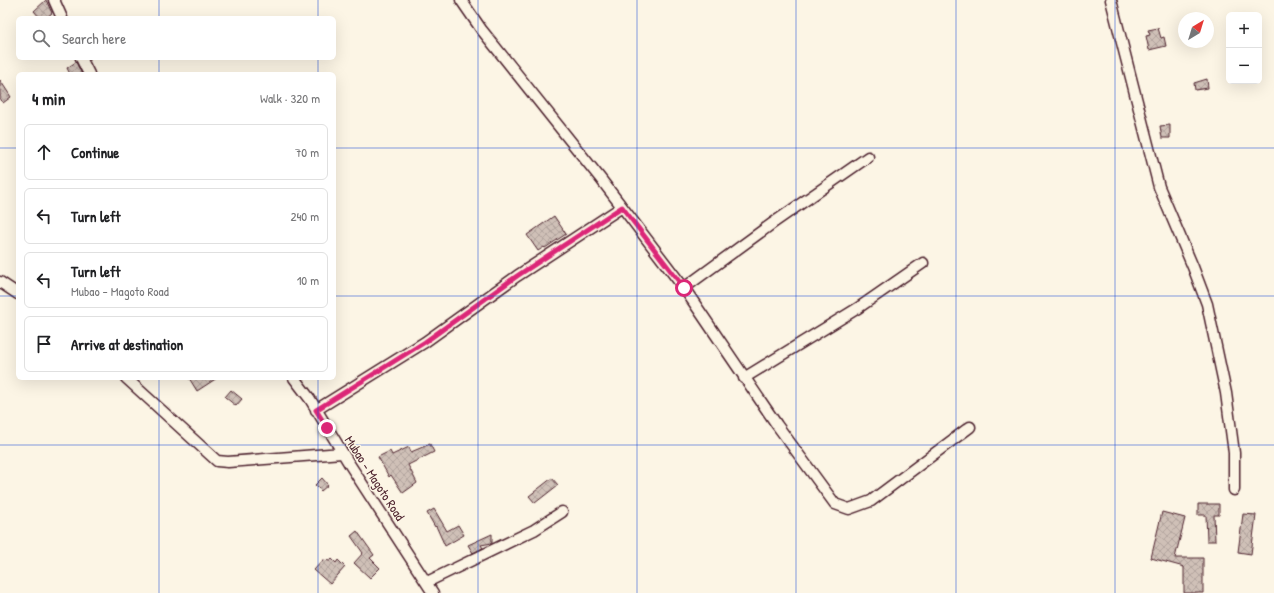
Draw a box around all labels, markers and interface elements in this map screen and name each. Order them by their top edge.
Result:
north arrow [1178,12,1214,48]
map controls [1226,12,1262,84]
button: + [1226,12,1262,48]
search box [16,16,336,60]
icon: search [30,27,52,49]
text: Search here [62,28,126,49]
button: − [1226,48,1262,84]
text: 4 min [32,87,65,110]
text: Walk · 320 m [260,89,320,107]
icon: ahead [33,141,55,163]
text: Continue [71,142,119,163]
text: 70 m [295,143,319,161]
icon: left [33,205,55,227]
text: Turn left [71,206,121,227]
text: 240 m [290,207,319,225]
text: Turn left [71,261,121,282]
icon: left [33,269,55,291]
text: 10 m [297,271,319,289]
route start [675,279,693,297]
text: Mubao - Magoto Road [71,282,169,300]
icon: arrive [33,333,55,355]
text: Arrive at destination [71,334,183,355]
route end [318,419,336,437]
street label: Mubao - Magoto Road [341,432,409,524]

